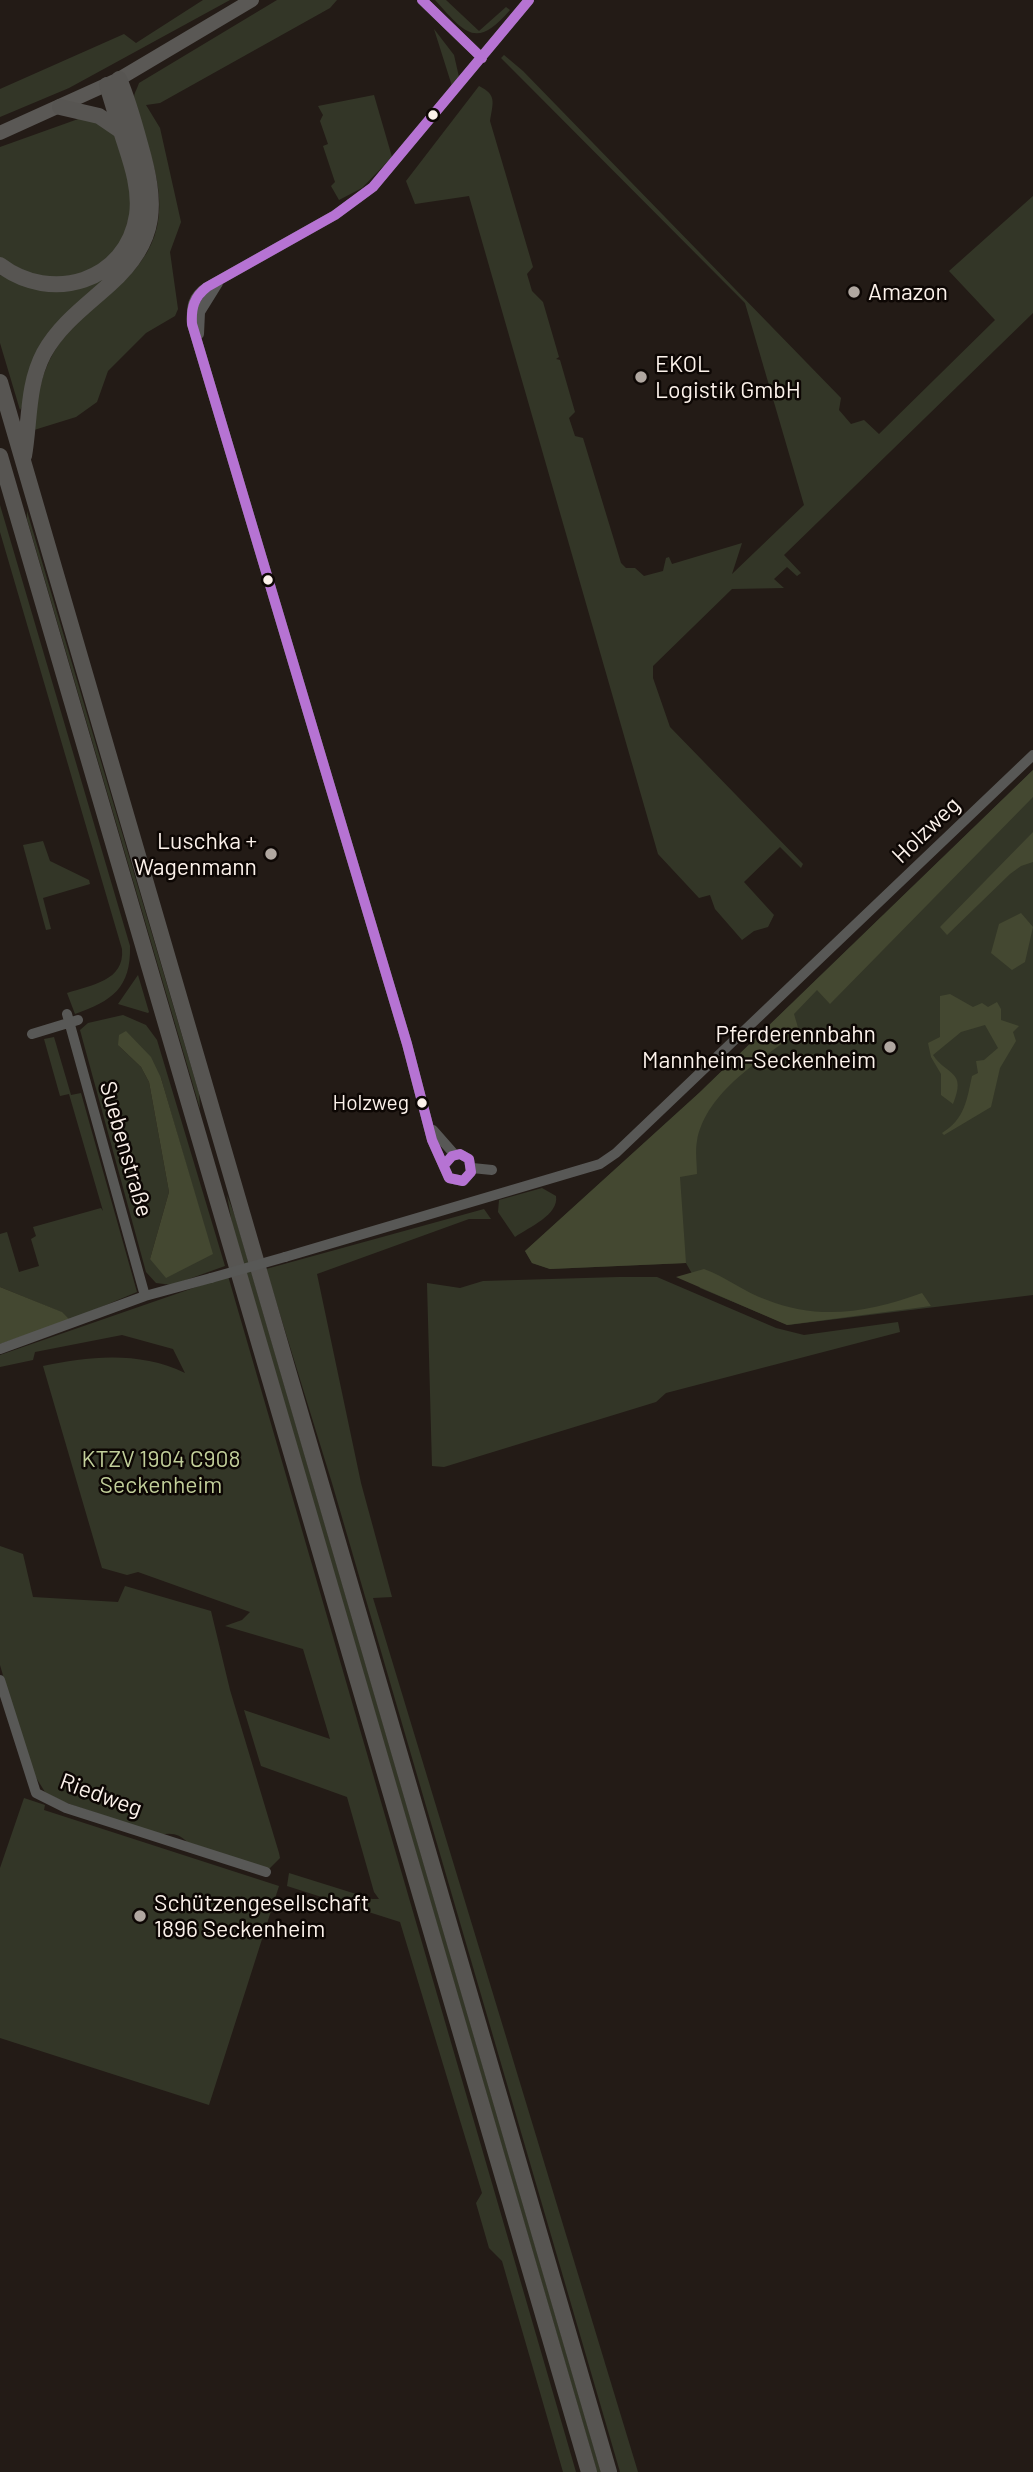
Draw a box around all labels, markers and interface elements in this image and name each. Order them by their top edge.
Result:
unlabelled marker [426,108,440,122]
place label: Amazon [868,278,948,306]
marker: Amazon [846,284,862,300]
place label: EKOL Logistik GmbH [655,350,801,404]
marker: EKOL Logistik GmbH [633,369,649,385]
unlabelled marker [261,573,275,587]
street label: Holzweg [886,791,966,869]
place label: Luschka + Wagenmann [134,827,257,881]
marker: Luschka + Wagenmann [263,846,279,862]
place label: Pferderennbahn Mannheim-Seckenheim [642,1020,876,1074]
marker: Pferderennbahn Mannheim-Seckenheim [882,1039,898,1055]
street label: Suebenstraße [93,1078,159,1220]
place label: Holzweg [332,1090,409,1116]
marker: Holzweg [415,1096,429,1110]
park label: KTZV 1904 C908 Seckenheim [81,1445,241,1499]
street label: Riedweg [56,1767,146,1823]
place label: Schützengesellschaft 1896 Seckenheim [154,1889,369,1943]
marker: Schützengesellschaft 1896 Seckenheim [132,1908,148,1924]

